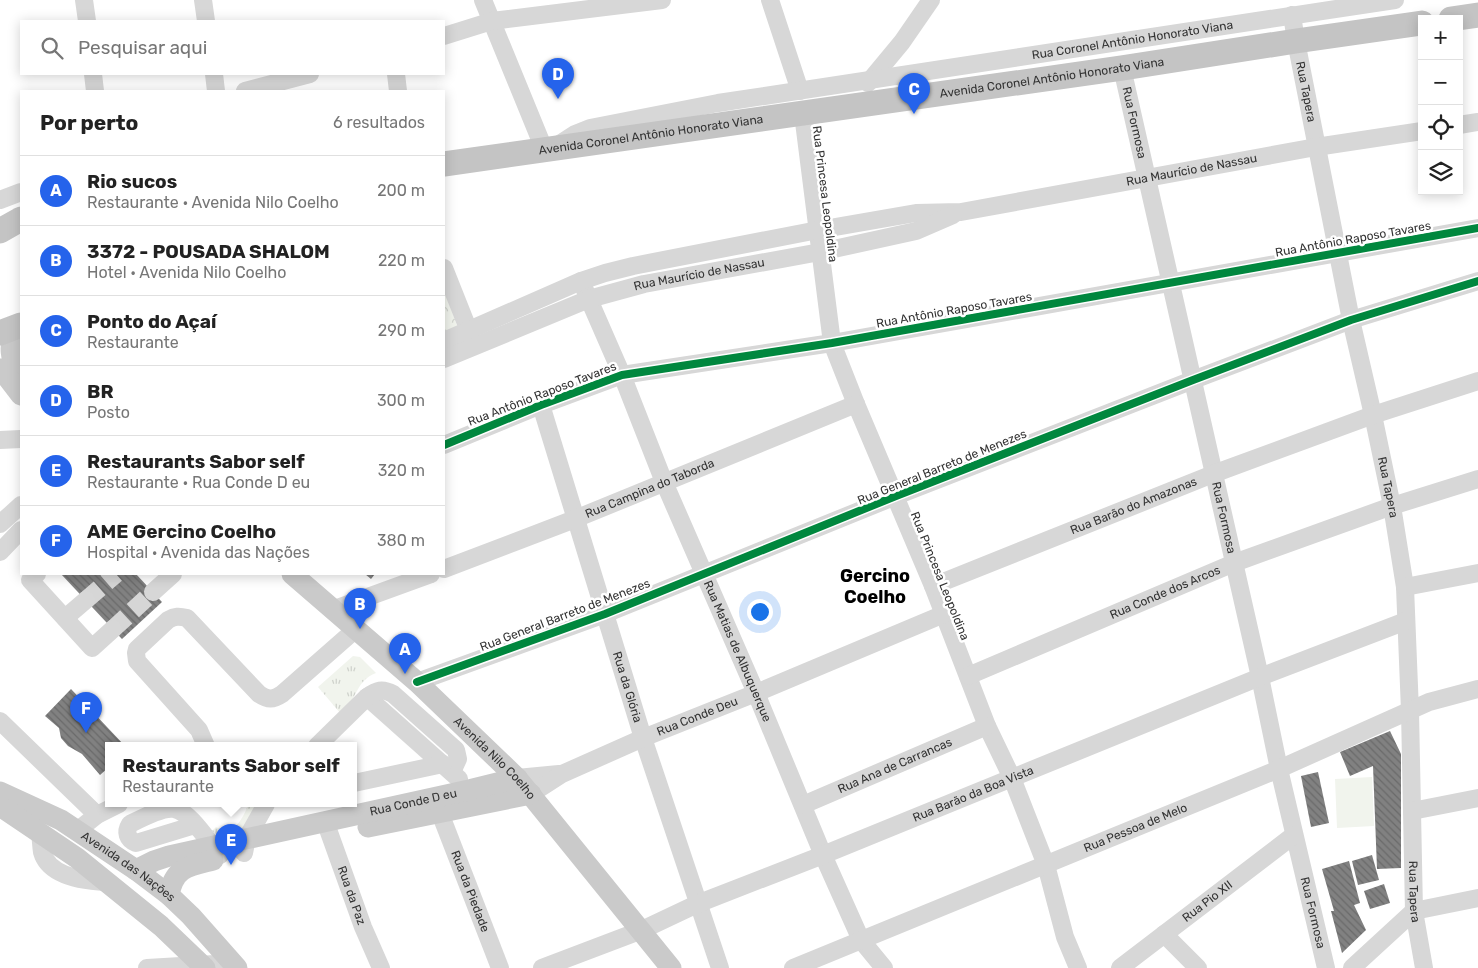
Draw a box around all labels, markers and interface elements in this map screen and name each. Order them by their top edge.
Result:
map controls [1418,15,1463,195]
button: + [1418,15,1463,60]
street label: Rua Coronel Antônio Honorato Viana [1031,18,1234,62]
search box [20,20,445,75]
icon: search [38,34,66,62]
text: Pesquisar aqui [78,36,207,59]
street label: Avenida Coronel Antônio Honorato Viana [939,55,1165,101]
pin: D [542,58,574,99]
street label: Rua Tapera [1293,60,1319,123]
button: − [1418,60,1463,105]
pin: C [898,73,930,114]
street label: Rua Formosa [1119,85,1149,160]
button: locate [1418,105,1463,150]
text: Por perto [40,110,138,135]
street label: Avenida Coronel Antônio Honorato Viana [538,112,764,158]
text: 6 resultados [333,113,425,132]
street label: Rua Princesa Leopoldina [810,125,840,263]
button: layers [1418,150,1463,195]
street label: Rua Maurício de Nassau [1125,151,1258,189]
text: Rio sucos [87,170,177,193]
text: A [50,181,62,200]
text: 200 m [377,181,425,200]
text: Restaurante · Avenida Nilo Coelho [87,193,339,212]
street label: Rua Antônio Raposo Tavares [1274,218,1432,260]
text: 3372 - POUSADA SHALOM [87,240,330,263]
text: B [50,251,62,270]
text: 220 m [378,251,425,270]
street label: Rua Maurício de Nassau [632,255,766,293]
text: Hotel · Avenida Nilo Coelho [87,263,287,282]
street label: Rua Antônio Raposo Tavares [875,289,1033,331]
text: Ponto do Açaí [87,310,216,333]
text: C [50,321,62,340]
text: 290 m [378,321,425,340]
text: Restaurante [87,333,179,352]
street label: Rua Antônio Raposo Tavares [466,359,618,429]
text: BR [87,380,114,403]
text: D [50,391,62,410]
text: 300 m [377,391,425,410]
text: Posto [87,403,130,422]
street label: Rua General Barreto de Menezes [855,427,1029,507]
text: Restaurants Sabor self [87,450,305,473]
street label: Rua Campina do Taborda [583,456,716,521]
street label: Rua Tapera [1375,456,1401,519]
text: E [51,461,61,480]
text: 320 m [378,461,425,480]
text: Restaurante · Rua Conde D eu [87,473,310,492]
street label: Rua Barão do Amazonas [1068,474,1199,537]
street label: Rua Formosa [1209,480,1239,555]
street label: Rua Princesa Leopoldina [908,510,972,642]
text: AME Gercino Coelho [87,520,276,543]
text: F [51,531,61,550]
text: 380 m [377,531,425,550]
text: Hospital · Avenida das Nações [87,543,310,562]
street label: Rua Conde dos Arcos [1108,563,1222,622]
district label: Gercino Coelho [840,565,910,608]
street label: Rua General Barreto de Menezes [478,576,652,654]
street label: Rua Matias de Albuquerque [701,578,774,724]
pin: B [344,588,376,629]
your location [747,599,773,625]
pin: A [389,633,421,674]
street label: Rua da Glória [610,650,645,724]
pin: F [70,692,102,733]
street label: Rua Conde Deu [655,694,740,739]
street label: Avenida Nilo Coelho [451,714,539,802]
street label: Rua Ana de Carrancas [836,735,954,796]
popup [105,742,357,807]
text: Restaurants Sabor self [122,754,340,777]
street label: Rua Barão da Boa Vista [910,763,1036,825]
text: Restaurante [122,777,214,796]
street label: Rua Conde D eu [368,786,458,819]
street label: Rua Pessoa de Melo [1082,800,1189,855]
pin: E [215,824,247,865]
street label: Avenida das Nações [79,829,178,904]
street label: Rua da Piedade [448,849,493,934]
street label: Rua Tapera [1406,861,1423,924]
street label: Rua da Paz [335,864,369,927]
street label: Rua Formosa [1298,875,1328,950]
street label: Rua Pio XII [1180,878,1235,925]

